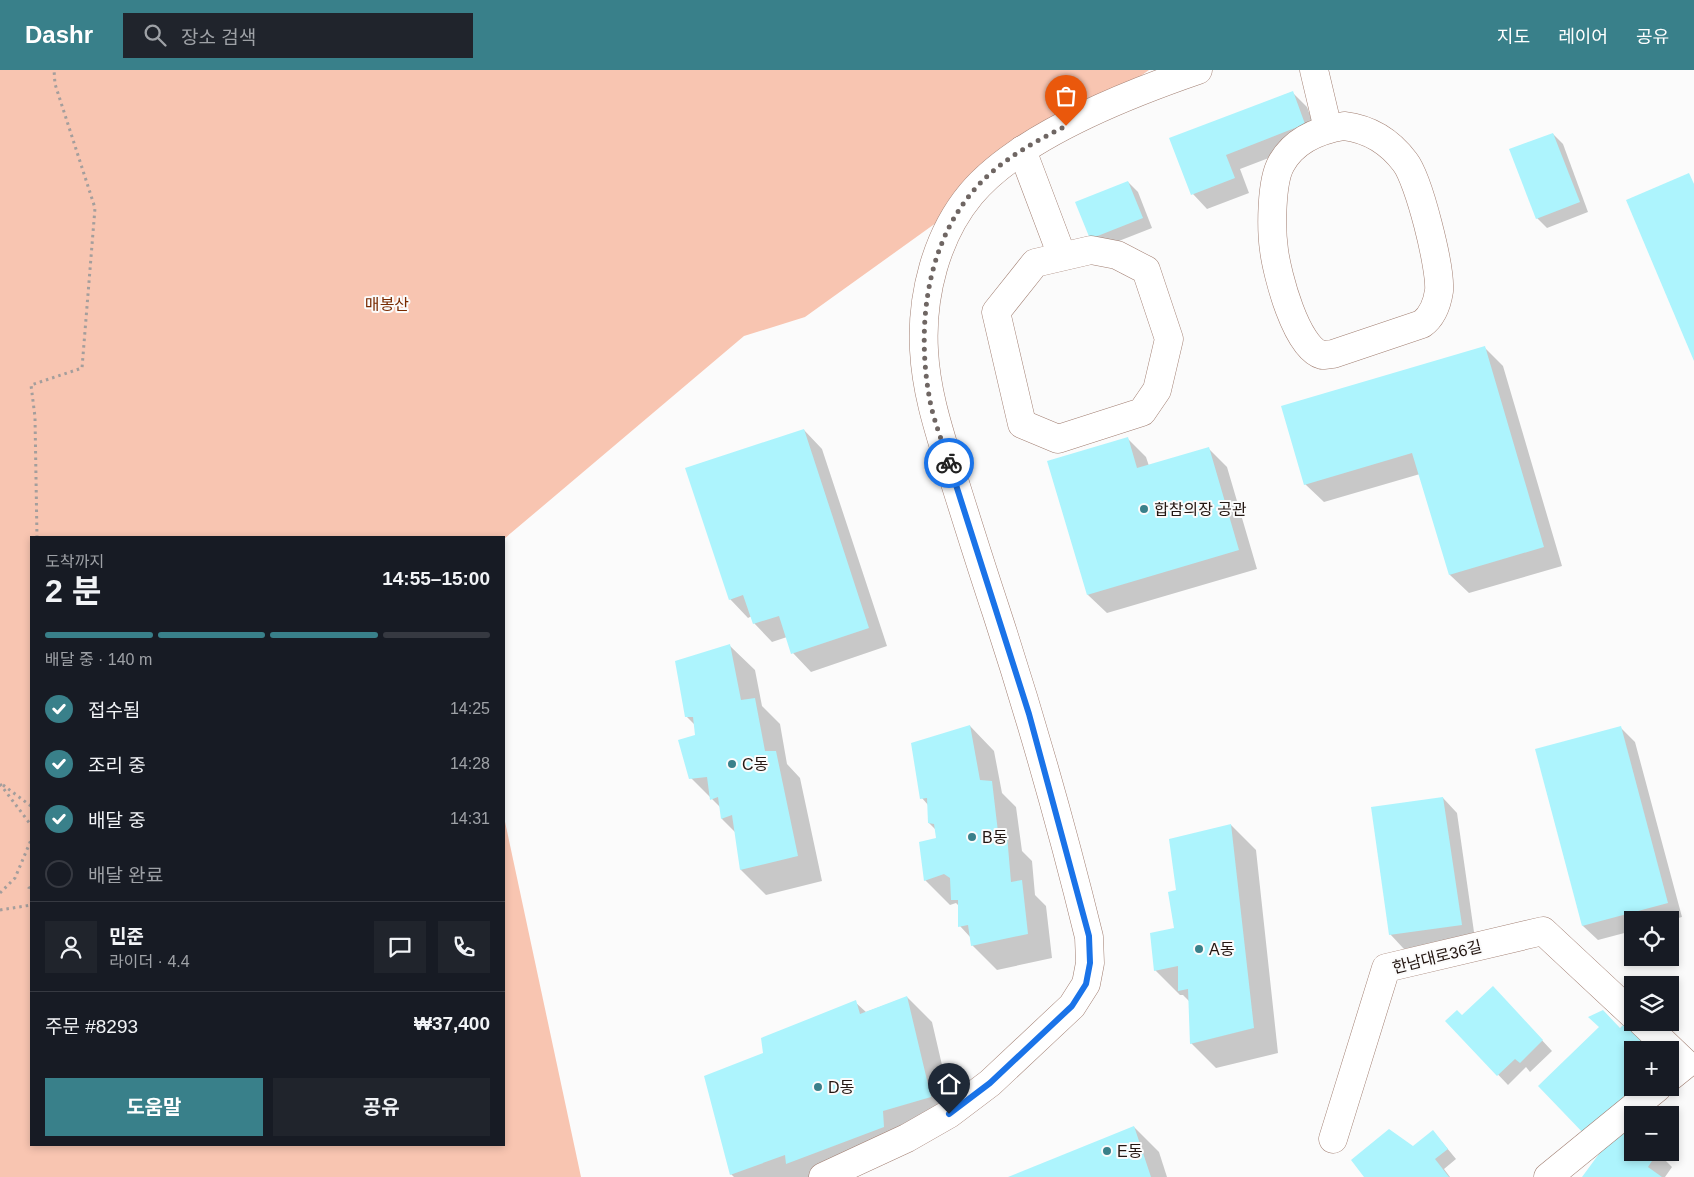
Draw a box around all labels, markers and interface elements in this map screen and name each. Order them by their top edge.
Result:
search box [123,13,473,58]
text: Dashr [25,21,93,48]
icon: search [141,21,169,49]
text: 장소 검색 [181,27,256,48]
text: 지도 [1497,27,1530,47]
text: 레이어 [1558,27,1608,47]
text: 공유 [1636,27,1669,47]
pin [1045,75,1087,126]
icon: bag [1052,82,1080,110]
park label: 매봉산 [365,296,409,313]
courier [924,438,974,488]
icon: bike [935,449,963,477]
place label: 합참의장 공관 [1154,501,1247,518]
marker: 합참의장 공관 [1138,503,1150,515]
text: 도착까지 [45,553,104,570]
text: 14:55–15:00 [382,568,490,589]
text: 2 분 [45,573,101,609]
text: 배달 중 · 140 m [45,651,152,668]
icon: check [45,695,73,723]
text: 접수됨 [88,700,140,721]
text: 14:25 [450,700,490,717]
icon: check [45,750,73,778]
text: 조리 중 [88,755,146,776]
text: 14:28 [450,755,490,772]
place label: C동 [742,756,769,773]
marker: C동 [726,758,738,770]
icon: check [45,805,73,833]
text: 배달 중 [88,810,146,831]
text: 14:31 [450,810,490,827]
place label: B동 [982,829,1008,846]
marker: B동 [966,831,978,843]
text: 배달 완료 [88,865,163,886]
map controls [1624,911,1679,1161]
button: locate [1624,911,1679,966]
button: person [45,921,97,973]
button: chat [374,921,426,973]
button: phone [438,921,490,973]
text: 민준 [109,926,144,947]
street label: 한남대로36길 [1391,938,1483,976]
place label: A동 [1209,941,1235,958]
marker: A동 [1193,943,1205,955]
text: 라이더 · 4.4 [109,953,190,970]
button: layers [1624,976,1679,1031]
text: ₩37,400 [414,1013,490,1034]
text: 주문 #8293 [45,1016,138,1037]
button: + [1624,1041,1679,1096]
pin [928,1063,970,1114]
icon: home [935,1070,963,1098]
button: 도움말 [45,1078,263,1136]
button: 공유 [273,1078,490,1136]
place label: D동 [828,1079,855,1096]
marker: D동 [812,1081,824,1093]
button: − [1624,1106,1679,1161]
place label: E동 [1117,1143,1143,1160]
marker: E동 [1101,1145,1113,1157]

